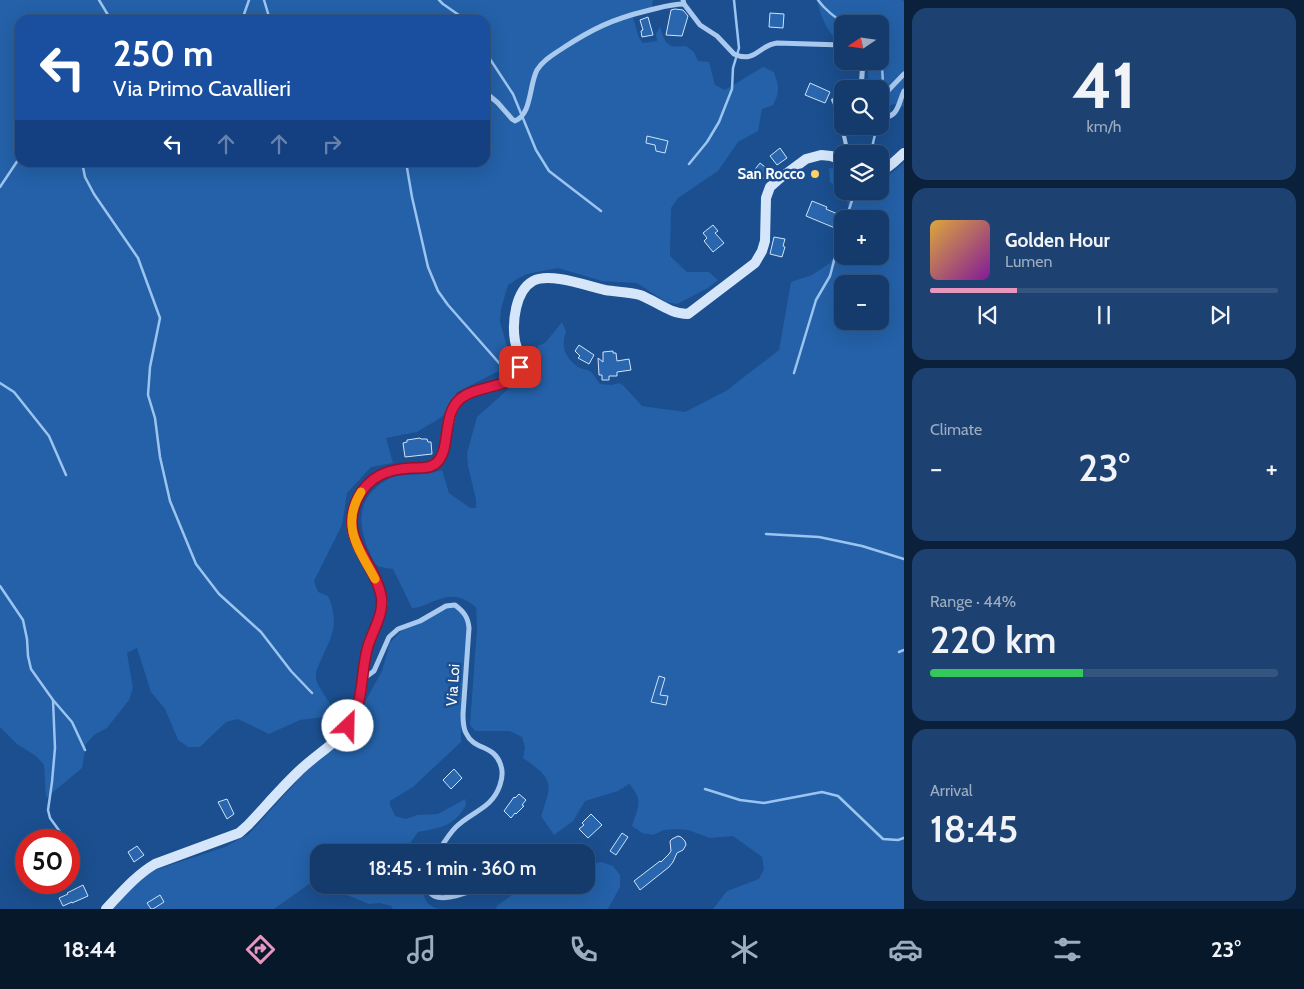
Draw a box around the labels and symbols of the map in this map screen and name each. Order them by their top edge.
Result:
north arrow [834,15,889,70]
place label: San Rocco [737,165,805,183]
marker: San Rocco [809,168,821,180]
pin [499,346,541,388]
street label: Via Loi [443,663,463,707]
position arrow [321,699,373,751]
speed limit sign: 50 [15,829,80,894]

